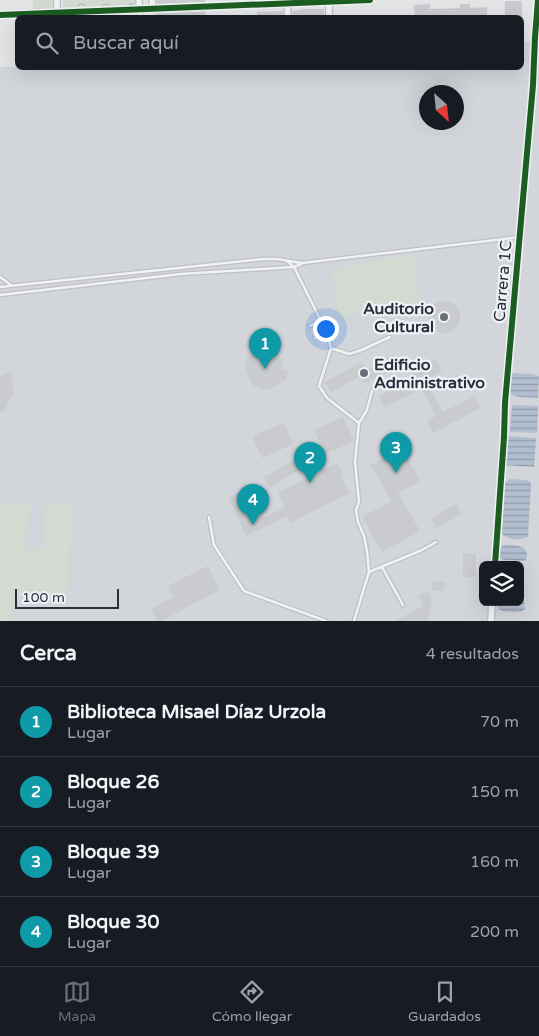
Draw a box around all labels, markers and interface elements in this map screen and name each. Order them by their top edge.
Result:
search box [15,15,524,70]
icon: search [33,29,61,57]
text: Buscar aquí [73,32,179,54]
north arrow [419,85,464,130]
street label: Carrera 1C [489,240,517,323]
place label: Auditorio Cultural [363,299,434,337]
marker: Auditorio Cultural [438,311,450,323]
your location [313,316,339,342]
pin: 1 [249,328,281,369]
place label: Edificio Administrativo [374,355,485,393]
marker: Edificio Administrativo [358,367,370,379]
pin: 3 [380,432,412,473]
pin: 2 [294,442,326,483]
pin: 4 [237,484,269,525]
map controls [479,561,524,606]
button: layers [479,561,524,606]
scale bar [15,586,119,609]
text: 100 m [22,589,65,606]
text: Cerca [20,641,77,666]
text: 4 resultados [426,644,519,664]
text: Biblioteca Misael Díaz Urzola [67,701,326,723]
text: 1 [31,712,41,732]
text: 70 m [480,712,519,732]
text: Lugar [67,723,111,743]
text: Bloque 26 [67,771,159,793]
text: 2 [31,782,41,802]
text: 150 m [470,782,519,802]
text: Lugar [67,793,111,813]
text: Bloque 39 [67,841,159,863]
text: 3 [31,852,41,872]
text: 160 m [470,852,519,872]
text: Lugar [67,863,111,883]
text: Bloque 30 [67,911,159,933]
text: 4 [31,922,41,942]
text: 200 m [470,922,519,942]
text: Lugar [67,933,111,953]
tab: Mapa [58,978,96,1025]
tab: Cómo llegar [212,978,292,1025]
tab: Guardados [408,978,481,1025]

